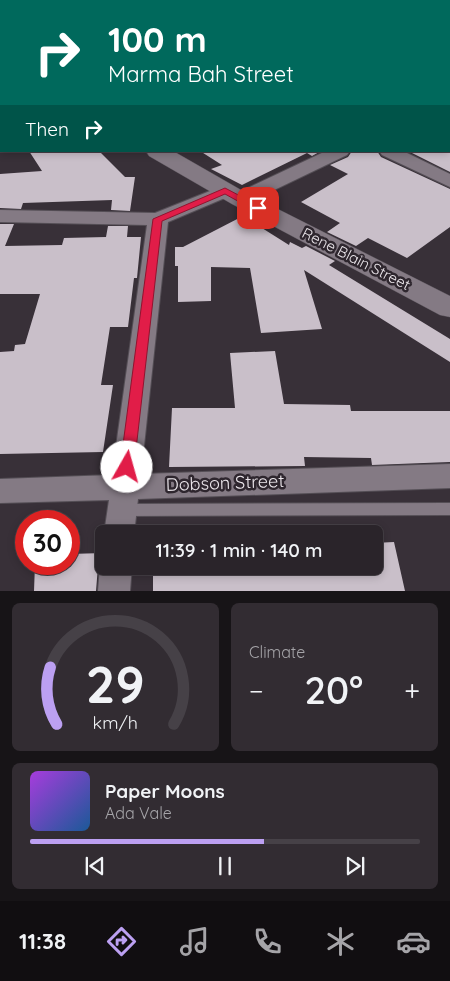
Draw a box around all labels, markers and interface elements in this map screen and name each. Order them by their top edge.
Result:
text: 100 m [108,17,207,61]
icon: right [25,20,90,85]
text: Marma Bah Street [108,60,294,88]
icon: right [79,115,107,143]
text: Then [25,117,69,141]
pin [237,187,279,229]
icon: arrive [244,194,272,222]
street label: Rene Blain Street [299,223,414,294]
position arrow [100,440,152,492]
street label: Dobson Street [165,469,285,496]
speed limit sign: 30 [15,510,80,575]
text: 11:39 · 1 min · 140 m [155,538,323,562]
text: Climate [249,642,305,662]
text: 29 [86,651,145,716]
text: 20° [305,666,363,714]
text: − [249,673,264,708]
text: + [404,673,420,708]
text: km/h [93,711,138,733]
text: Paper Moons [105,779,225,803]
text: Ada Vale [105,803,172,823]
icon: previous [81,852,109,880]
icon: pause [211,852,239,880]
icon: next [341,852,369,880]
icon: directions [104,924,139,959]
icon: music [177,924,212,959]
icon: phone [250,924,285,959]
icon: climate [323,924,358,959]
icon: car [396,924,431,959]
text: 11:38 [19,927,66,955]

